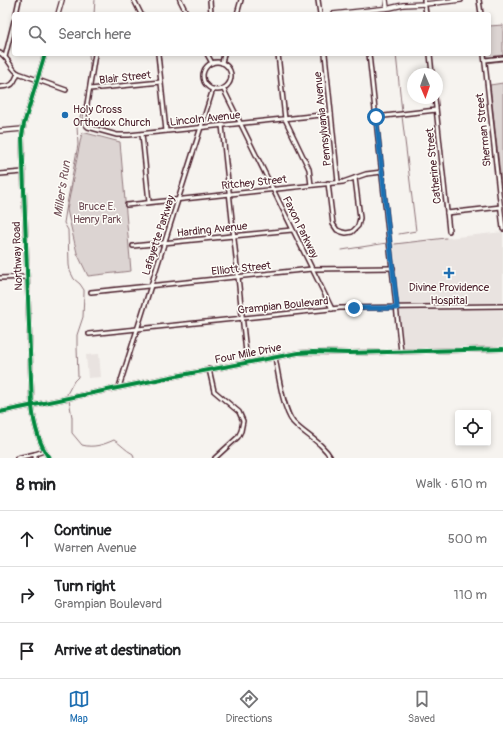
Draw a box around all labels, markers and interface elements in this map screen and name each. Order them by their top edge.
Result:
search box [12,12,491,56]
icon: search [26,23,48,45]
text: Search here [58,25,131,44]
street label: Blair Street [98,68,152,87]
north arrow [407,68,443,104]
street label: Pennsylvania Avenue [311,70,334,167]
street label: Sherman Street [473,92,494,167]
place label: Holy Cross Orthodox Church [73,103,150,129]
street label: Lincoln Avenue [169,108,242,129]
route start [367,108,385,126]
marker: Holy Cross Orthodox Church [60,110,70,120]
street label: Catherine Street [423,127,444,205]
water label: Miller's Run [51,159,75,218]
street label: Ritchey Street [221,173,288,192]
street label: Lafayette Parkway [139,193,178,277]
street label: Faxon Parkway [280,194,321,261]
park label: Bruce E. Henry Park [73,200,122,226]
street label: Harding Avenue [176,219,249,240]
street label: Northway Road [10,221,25,291]
street label: Elliott Street [211,259,272,278]
marker: Divine Providence Hospital [443,267,455,279]
place label: Divine Providence Hospital [409,281,490,307]
street label: Grampian Boulevard [237,294,329,317]
route end [345,299,363,317]
street label: Four Mile Drive [214,341,283,366]
map controls [455,410,491,446]
button: locate [455,410,491,446]
text: 8 min [16,474,56,495]
text: Walk · 610 m [416,476,487,492]
text: Continue [54,521,112,540]
icon: ahead [16,528,38,550]
text: 500 m [448,531,487,547]
text: Warren Avenue [54,540,136,556]
text: Turn right [54,577,115,596]
icon: right [16,584,38,606]
text: 110 m [454,587,487,603]
text: Grampian Boulevard [54,596,162,612]
icon: arrive [16,640,38,662]
text: Arrive at destination [54,641,181,660]
tab: Map [68,688,90,725]
tab: Directions [226,688,272,725]
tab: Saved [408,688,435,725]

